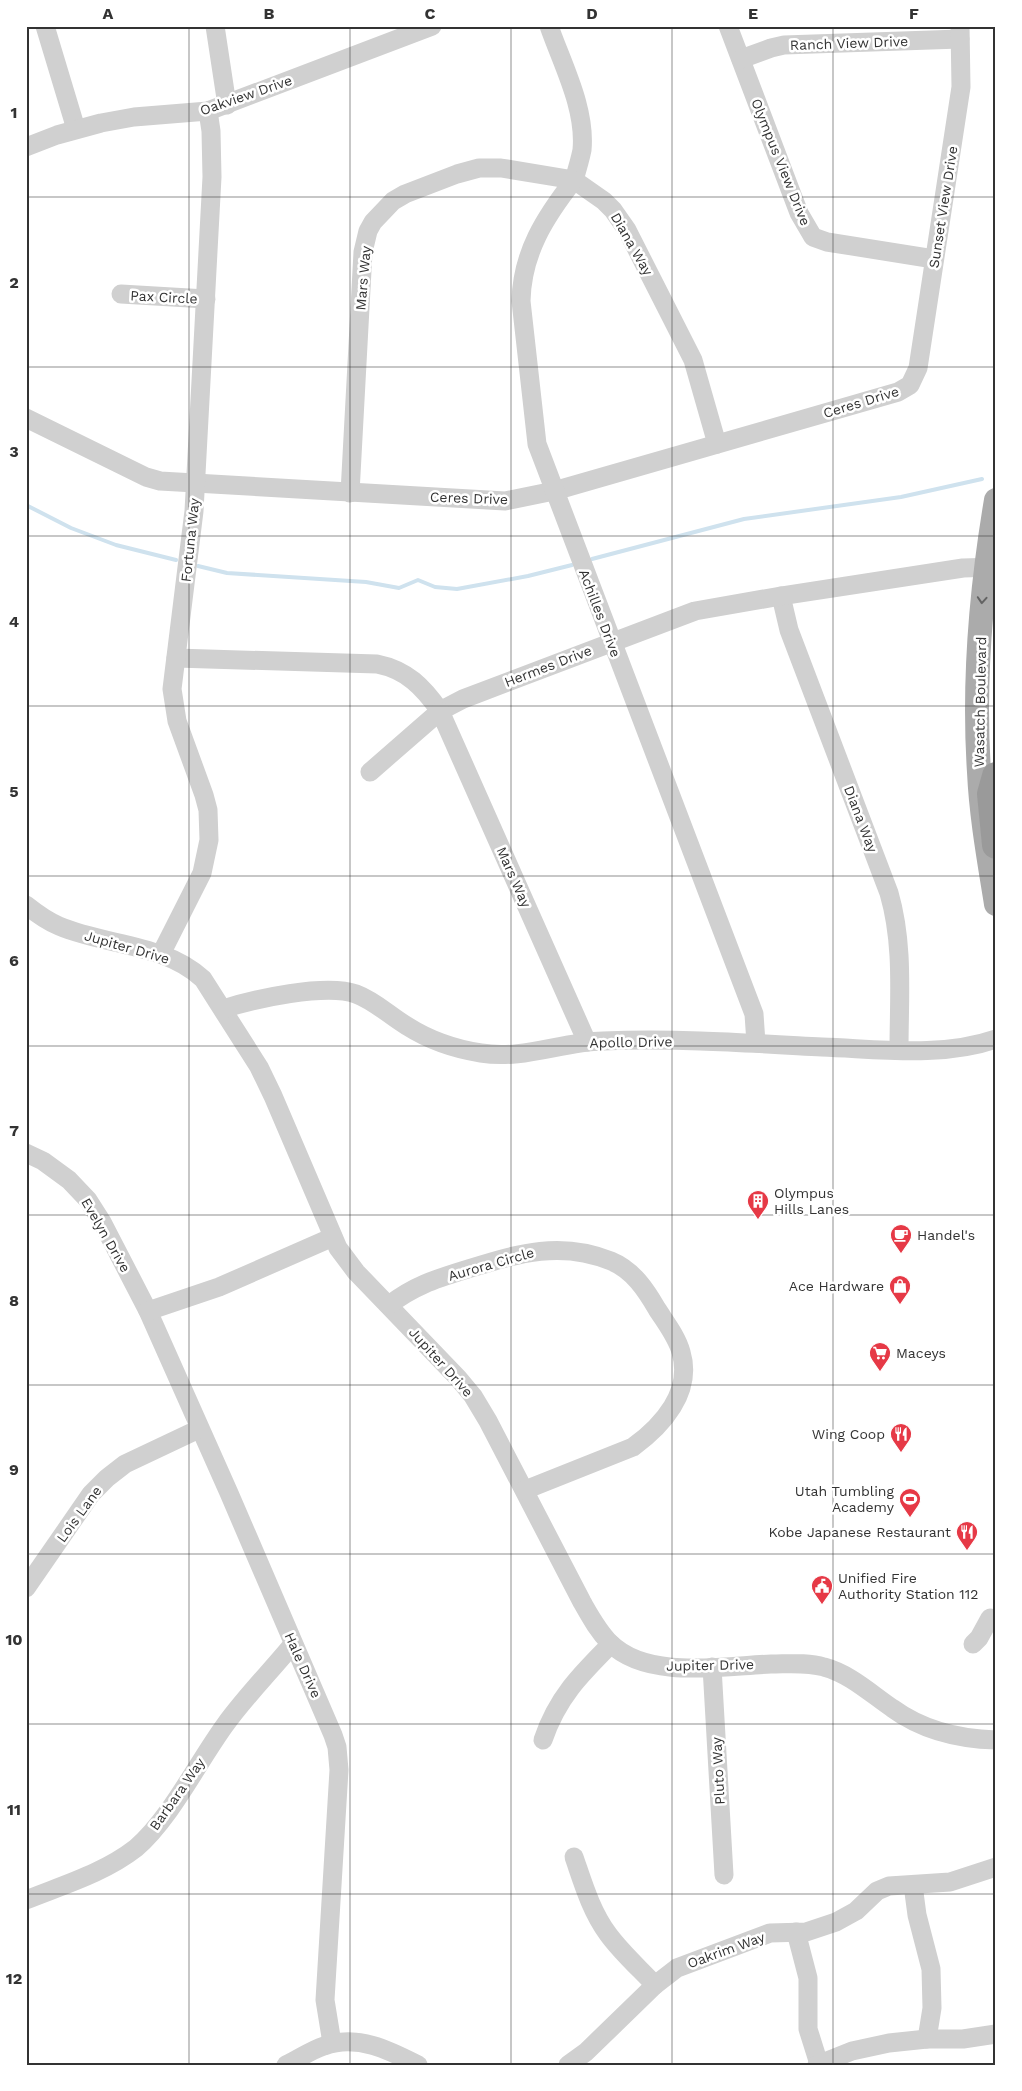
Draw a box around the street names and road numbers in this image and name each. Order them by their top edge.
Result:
street label: Ranch View Drive [790,33,908,53]
street label: Oakview Drive [198,72,294,118]
street label: Olympus View Drive [748,96,814,228]
street label: Sunset View Drive [925,145,961,269]
street label: Diana Way [608,210,657,279]
street label: Mars Way [352,244,374,311]
street label: Pax Circle [130,287,198,307]
street label: Ceres Drive [821,383,901,421]
street label: Ceres Drive [430,489,508,507]
street label: Fortuna Way [178,496,202,583]
street label: Achilles Drive [576,567,624,659]
street label: Wasatch Boulevard [971,637,989,767]
street label: Hermes Drive [502,642,594,690]
street label: Diana Way [841,783,881,855]
street label: Mars Way [494,844,535,910]
street label: Jupiter Drive [83,927,171,967]
street label: Apollo Drive [589,1033,673,1051]
street label: Evelyn Drive [78,1195,134,1275]
street label: Aurora Circle [446,1244,536,1284]
street label: Jupiter Drive [406,1324,476,1400]
street label: Lois Lane [53,1483,105,1545]
street label: Hale Drive [281,1630,325,1700]
street label: Jupiter Drive [666,1656,754,1674]
street label: Pluto Way [708,1736,728,1805]
street label: Barbara Way [146,1754,208,1833]
street label: Oakrim Way [685,1928,768,1971]

